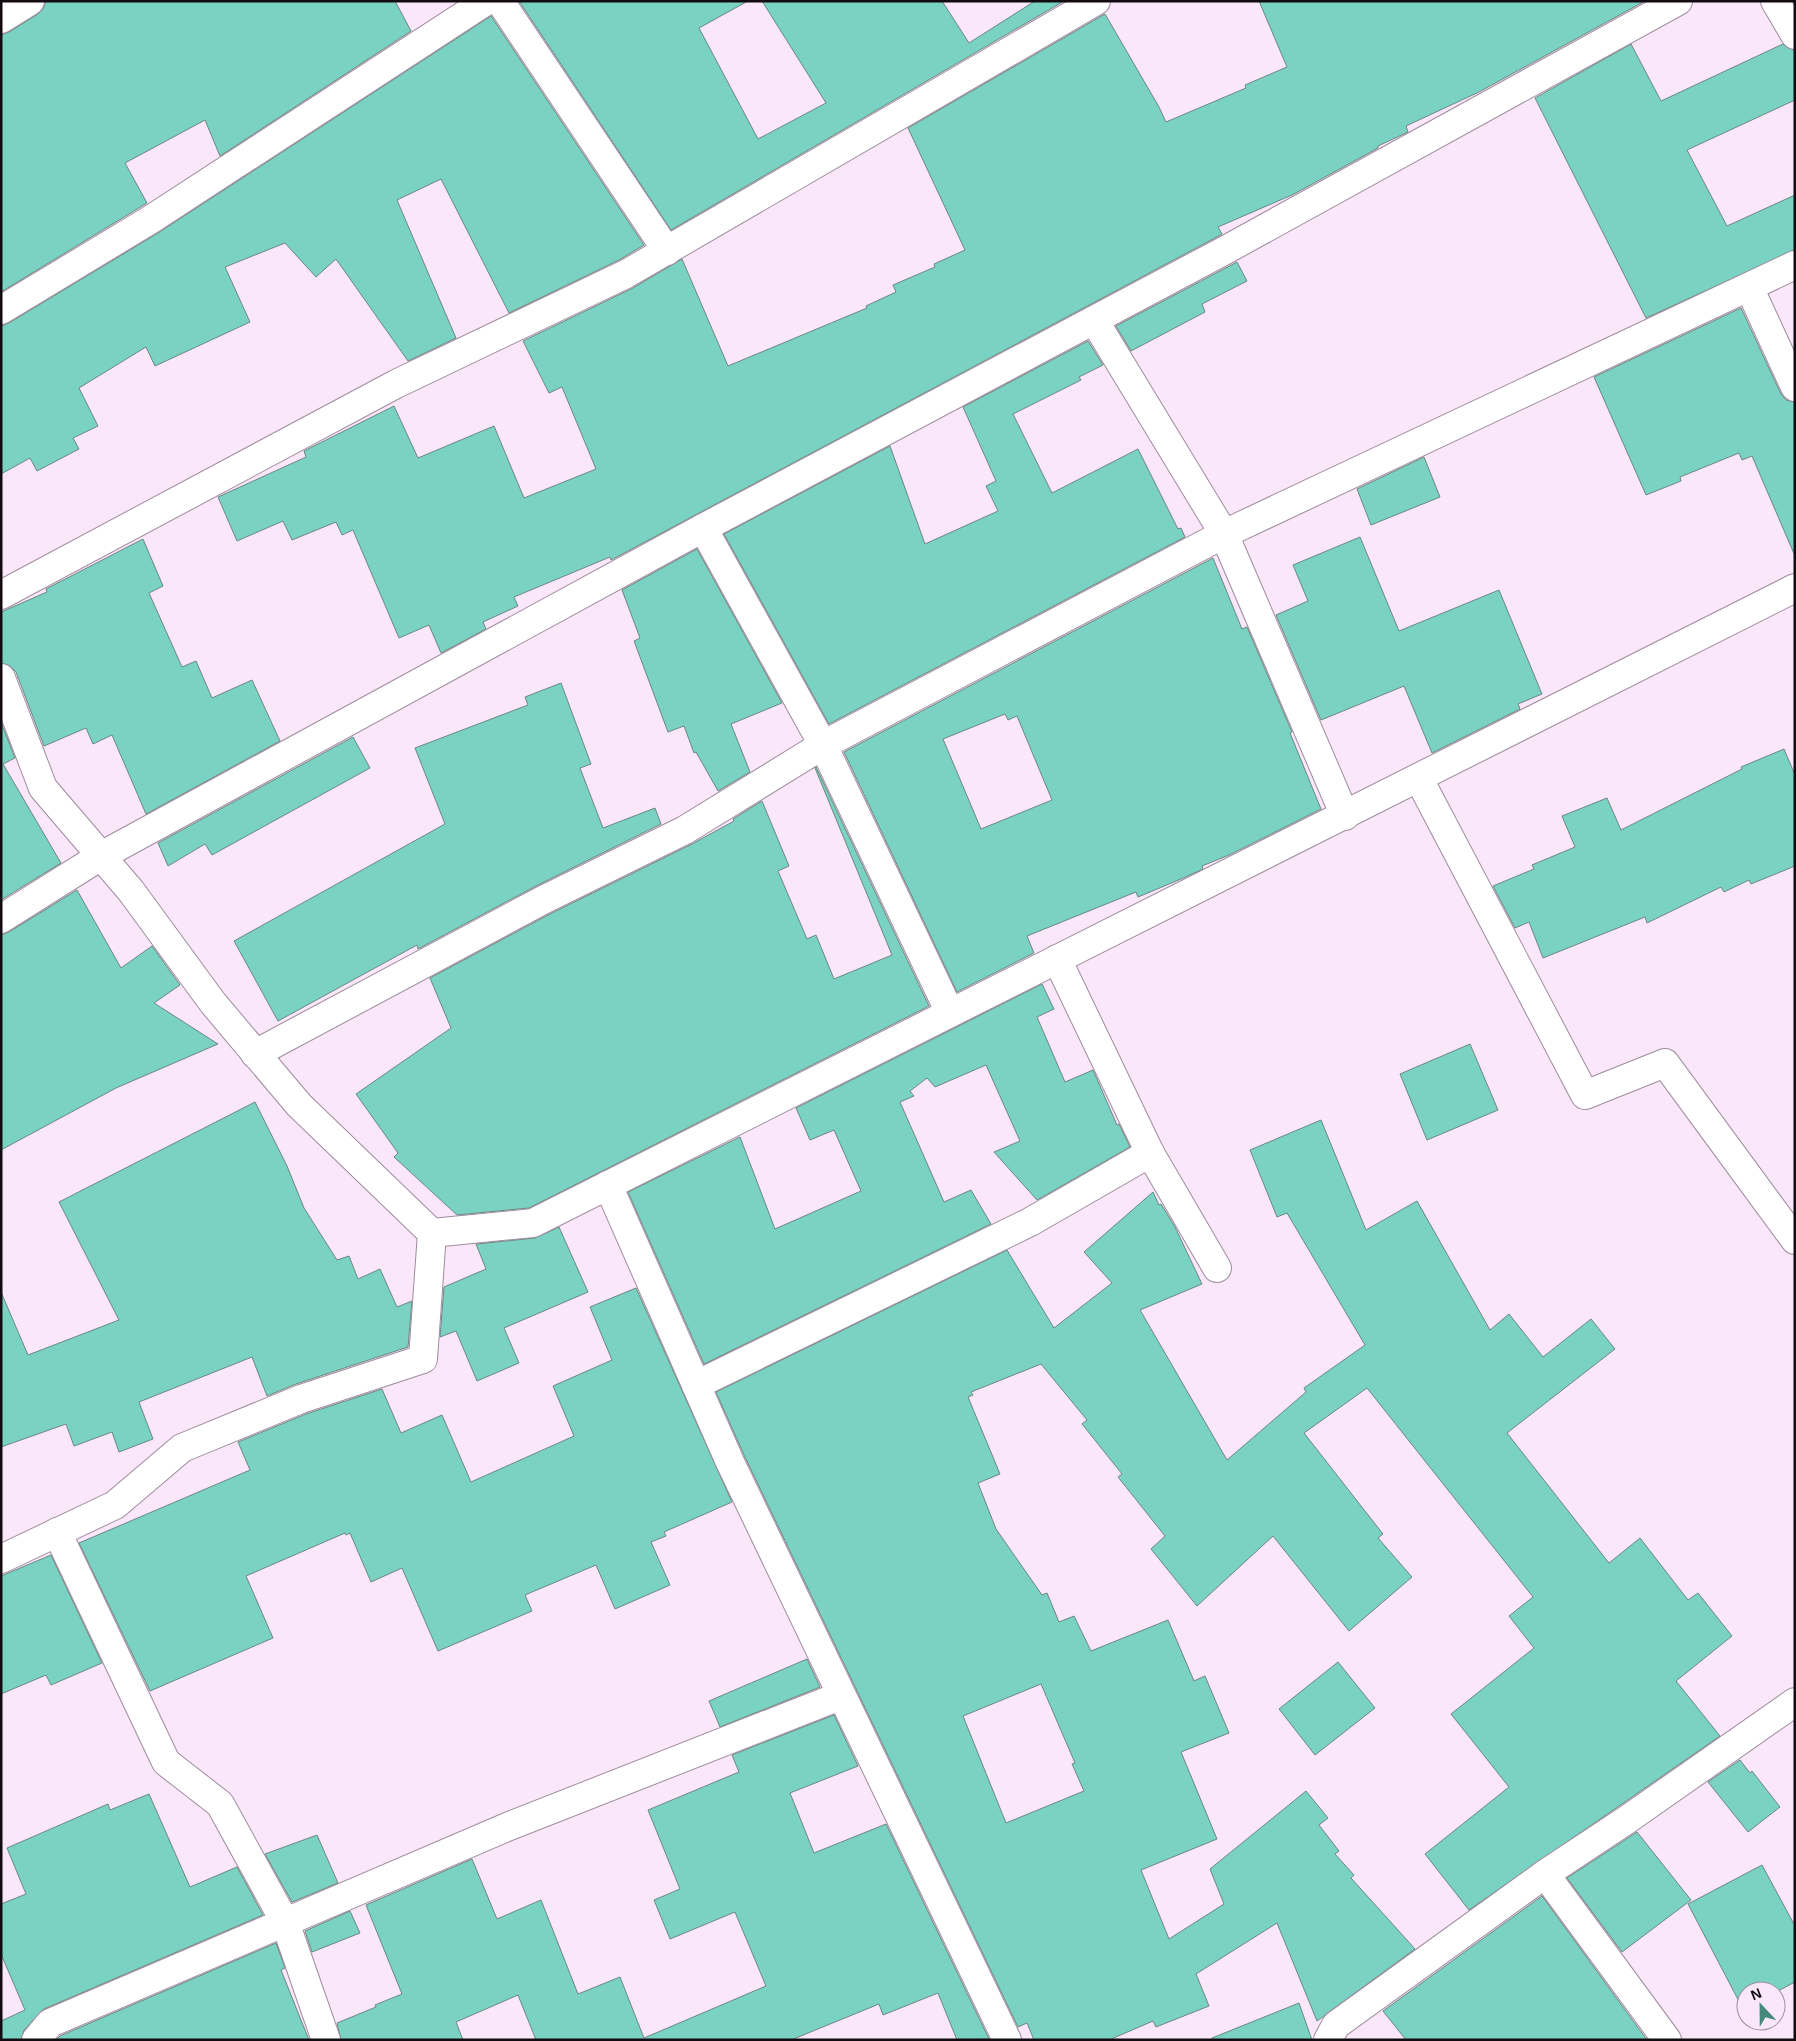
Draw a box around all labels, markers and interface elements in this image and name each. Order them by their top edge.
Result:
north arrow [1736,1981,1786,2031]
text: N [1748,1985,1764,2003]

